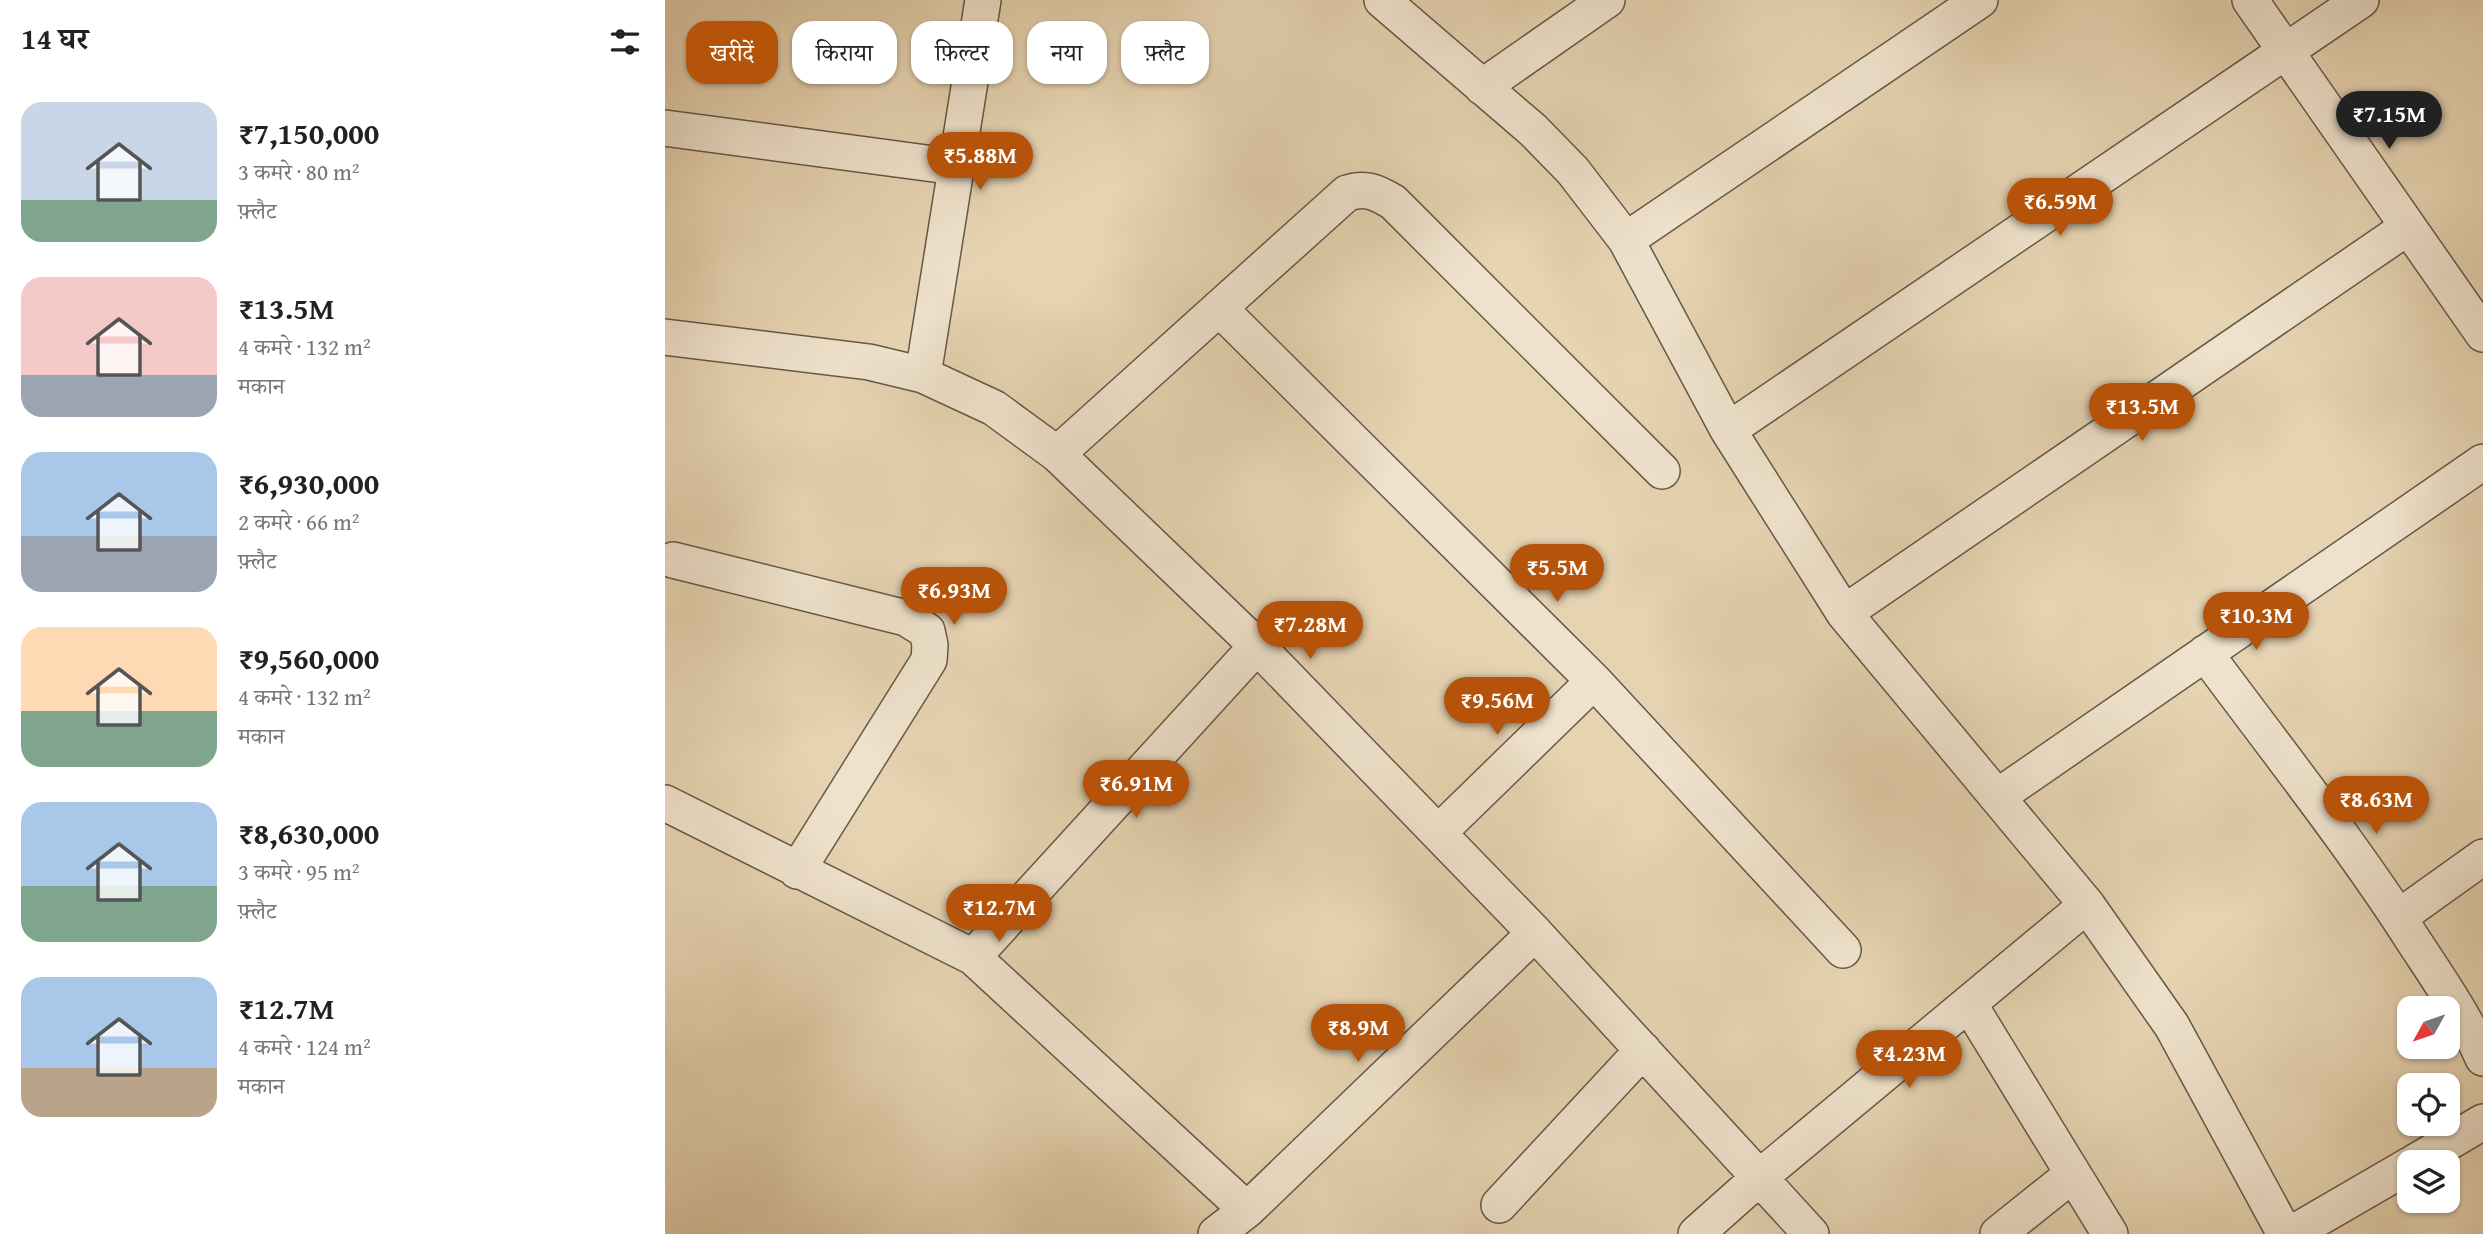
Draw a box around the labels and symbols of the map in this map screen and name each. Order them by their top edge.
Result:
pin: ₹7.15M [2332,92,2446,151]
pin: ₹5.88M [923,132,1037,192]
pin: ₹6.59M [2003,178,2117,238]
pin: ₹13.5M [2085,384,2199,443]
pin: ₹5.5M [1508,544,1606,604]
pin: ₹6.93M [897,568,1011,627]
pin: ₹10.3M [2199,592,2313,652]
pin: ₹7.28M [1253,602,1367,661]
pin: ₹9.56M [1440,678,1554,737]
pin: ₹6.91M [1079,760,1193,820]
pin: ₹8.63M [2319,776,2433,836]
pin: ₹12.7M [942,884,1056,944]
north arrow [2397,996,2461,1059]
pin: ₹8.9M [1309,1004,1407,1064]
pin: ₹4.23M [1852,1030,1966,1090]

